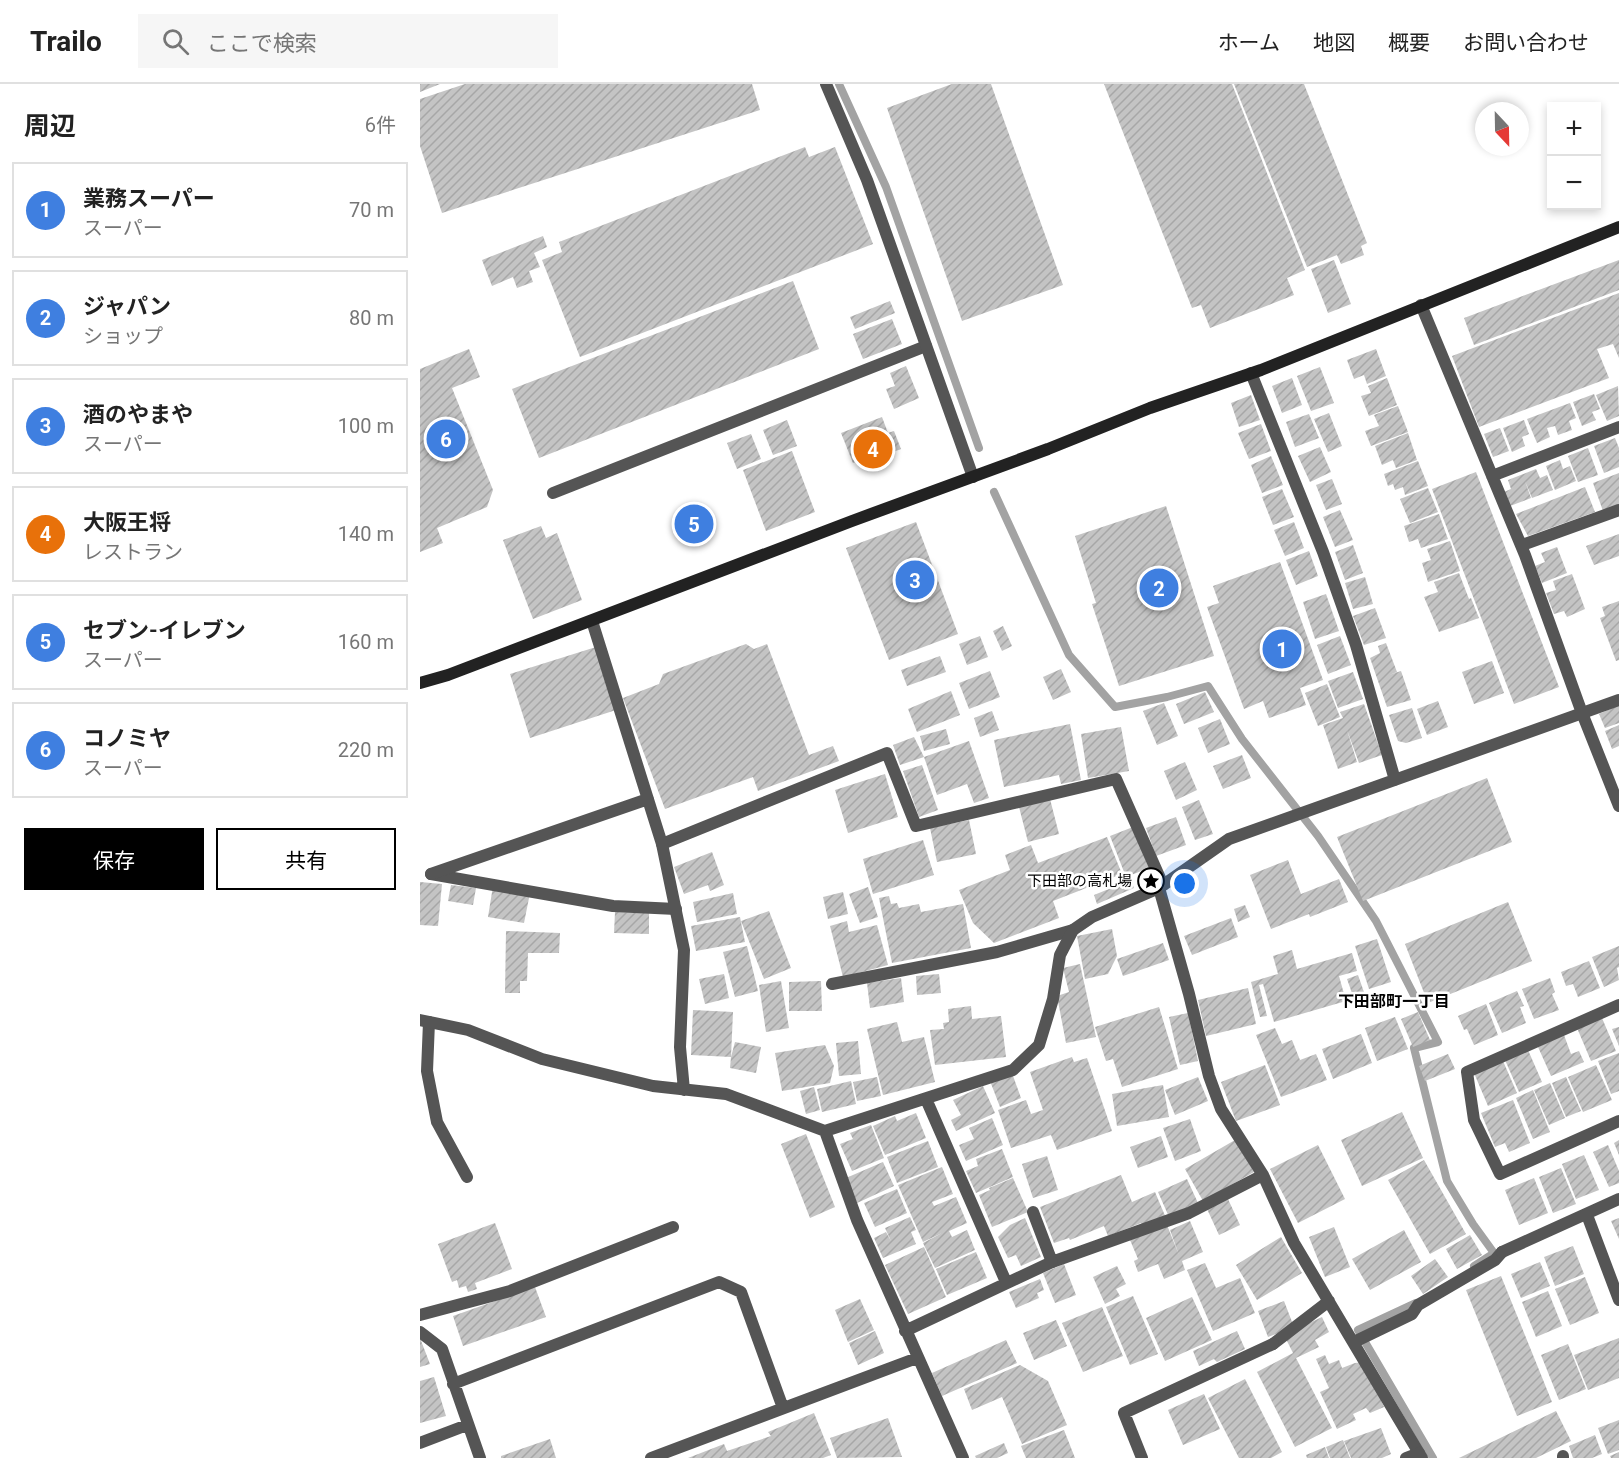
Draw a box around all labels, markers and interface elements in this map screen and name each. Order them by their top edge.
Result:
search box [138,14,558,68]
text: Trailo [30,25,102,58]
icon: search [159,25,192,58]
text: ここで検索 [207,31,317,56]
text: ホーム [1218,31,1280,55]
text: 地図 [1313,31,1355,55]
text: 概要 [1388,31,1430,55]
text: お問い合わせ [1463,31,1589,55]
north arrow [1475,102,1529,156]
map controls [1547,102,1601,210]
button: + [1547,102,1601,156]
text: 周辺 [24,111,76,141]
text: 6件 [365,113,396,137]
button: − [1547,156,1601,210]
text: 業務スーパー [83,186,215,211]
text: 1 [40,198,51,222]
text: 70 m [349,198,394,222]
text: スーパー [83,216,163,240]
text: ジャパン [83,294,171,319]
text: 2 [40,306,51,330]
text: 80 m [349,306,394,330]
text: ショップ [83,324,163,348]
text: 酒のやまや [83,402,193,427]
text: 3 [40,414,51,438]
text: 100 m [338,414,394,438]
pin: 6 [426,416,466,462]
pin: 4 [854,426,892,472]
text: スーパー [83,432,163,456]
pin: 5 [674,502,714,546]
text: 大阪王将 [83,510,171,535]
text: 4 [40,522,51,546]
text: 140 m [338,522,394,546]
text: レストラン [83,540,183,564]
pin: 3 [896,558,934,602]
pin: 2 [1140,566,1178,610]
text: セブン-イレブン [83,618,246,643]
pin: 1 [1262,626,1302,672]
text: 5 [40,630,51,654]
text: 160 m [338,630,394,654]
text: スーパー [83,648,163,672]
text: コノミヤ [83,726,171,751]
text: 6 [40,738,51,762]
text: 220 m [338,738,394,762]
text: スーパー [83,756,163,780]
button: 保存 [24,828,204,890]
button: 共有 [216,828,396,890]
place icon: 下田部の高札場 [1136,866,1166,896]
your location [1170,869,1199,898]
place label: 下田部の高札場 [1027,872,1132,890]
district label: 下田部町一丁目 [1338,992,1450,1011]

